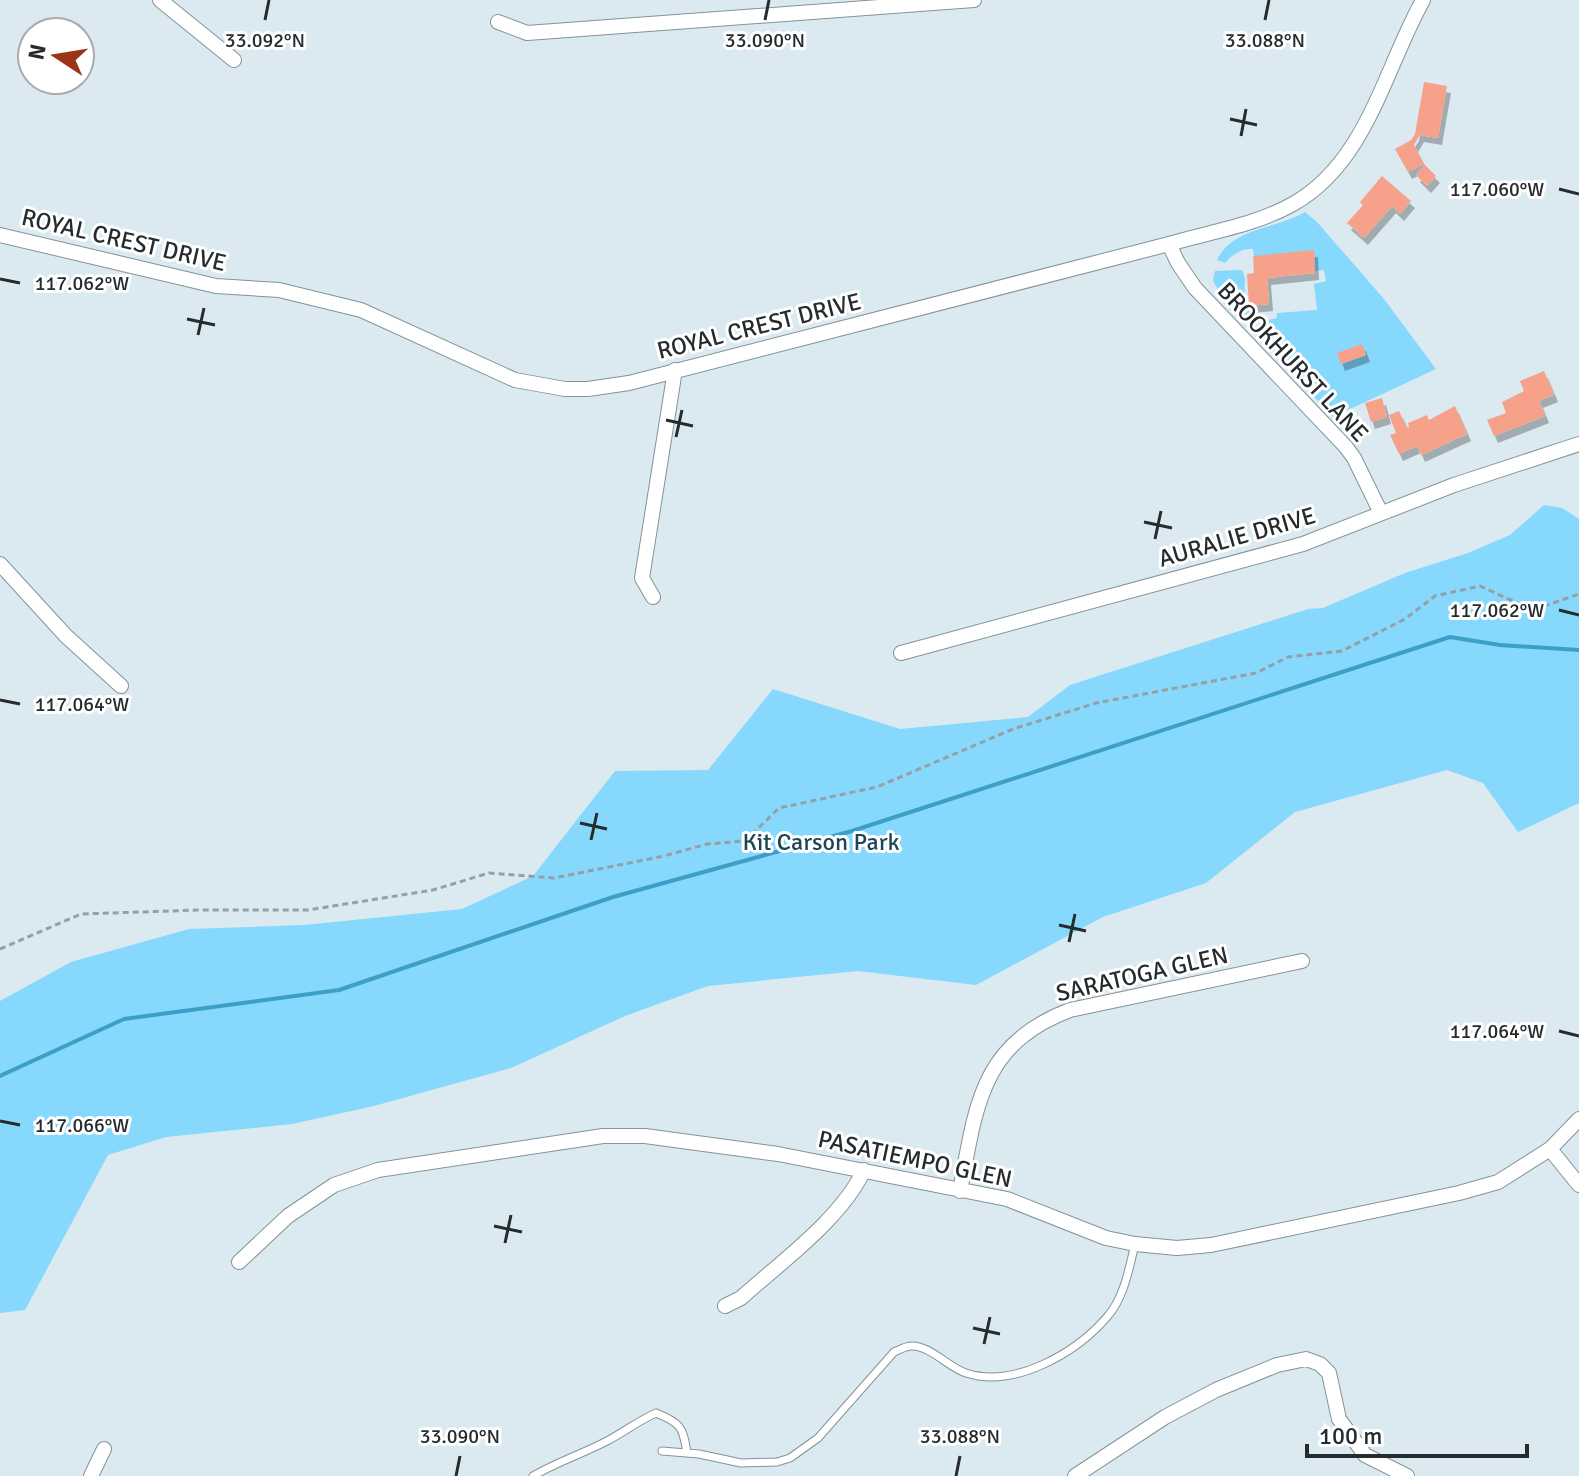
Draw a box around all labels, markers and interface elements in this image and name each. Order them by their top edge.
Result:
north arrow [16,16,96,96]
text: 33.092°N [225,28,305,53]
text: 33.090°N [725,28,805,53]
text: 33.088°N [1225,28,1305,53]
text: N [22,42,52,62]
text: 117.060°W [1450,177,1544,202]
street label: ROYAL CREST DRIVE [19,202,229,278]
text: 117.062°W [35,271,129,296]
street label: BROOKHURST LANE [1211,276,1375,448]
street label: ROYAL CREST DRIVE [654,286,864,366]
street label: AURALIE DRIVE [1155,500,1319,574]
text: 117.062°W [1450,598,1544,623]
text: 117.064°W [35,692,129,717]
park label: Kit Carson Park [742,827,900,857]
street label: SARATOGA GLEN [1053,940,1231,1008]
text: 117.064°W [1450,1019,1544,1044]
text: 117.066°W [35,1113,129,1138]
street label: PASATIEMPO GLEN [815,1124,1015,1194]
scale bar [1307,1408,1527,1458]
text: 100 m [1319,1421,1382,1451]
text: 33.090°N [420,1424,500,1449]
text: 33.088°N [920,1424,1000,1449]

